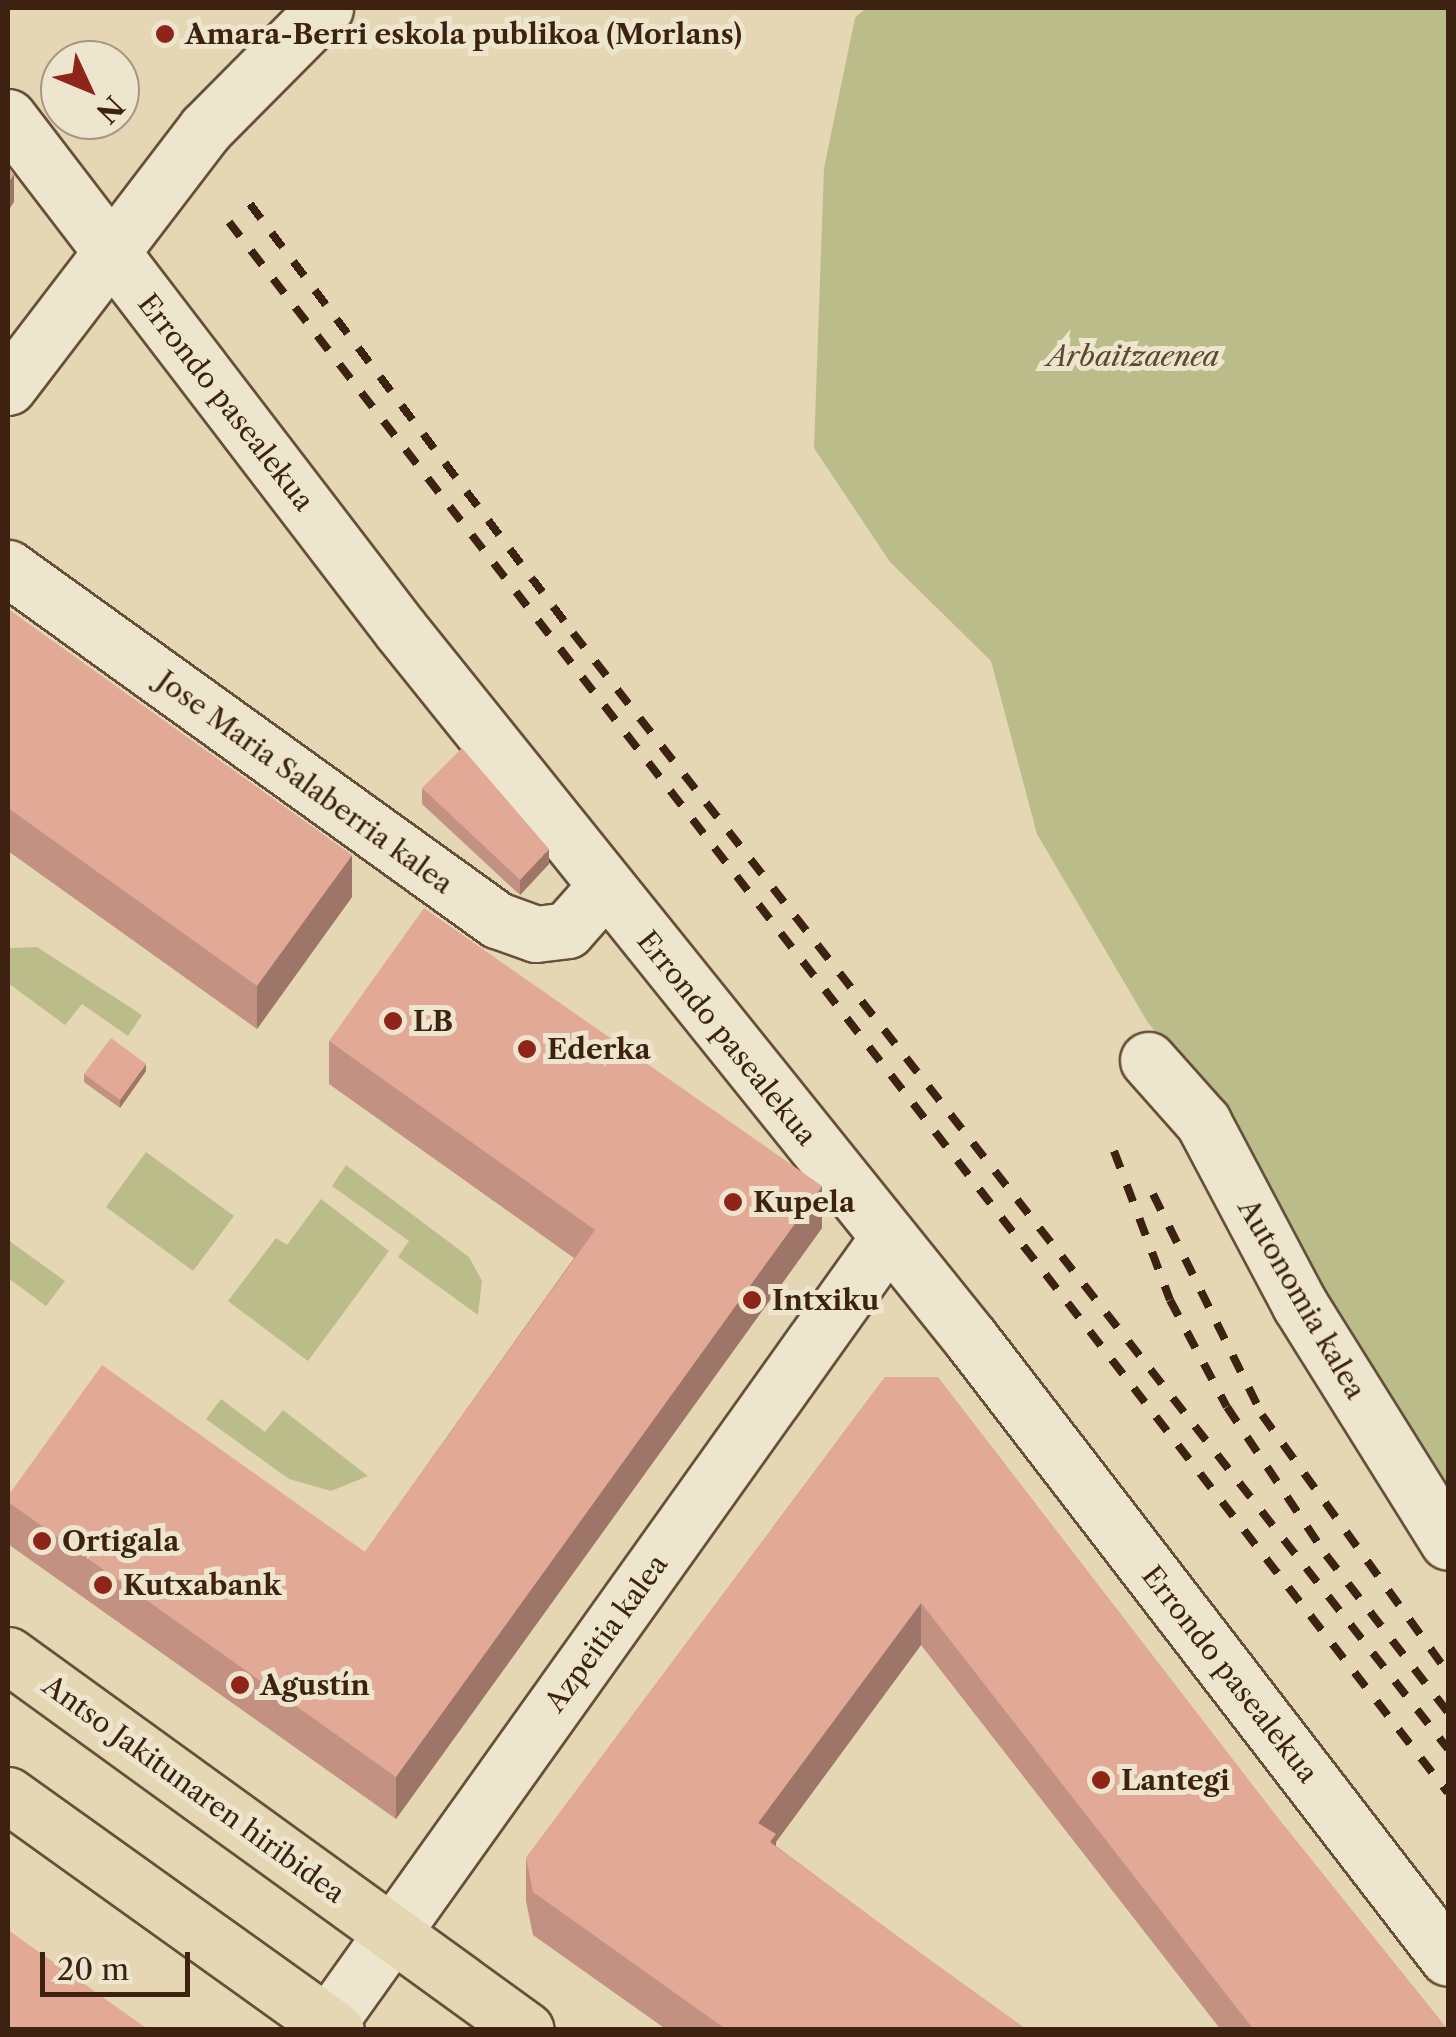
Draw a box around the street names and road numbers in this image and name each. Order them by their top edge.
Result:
street label: Errondo pasealekua [131,287,321,517]
street label: Jose Maria Salaberria kalea [150,663,460,901]
street label: Errondo pasealekua [630,924,824,1152]
street label: Autonomia kalea [1231,1193,1373,1405]
street label: Azpeitia kalea [538,1548,674,1718]
street label: Errondo pasealekua [1135,1559,1325,1789]
street label: Antso Jakitunaren hiribidea [37,1668,351,1910]

